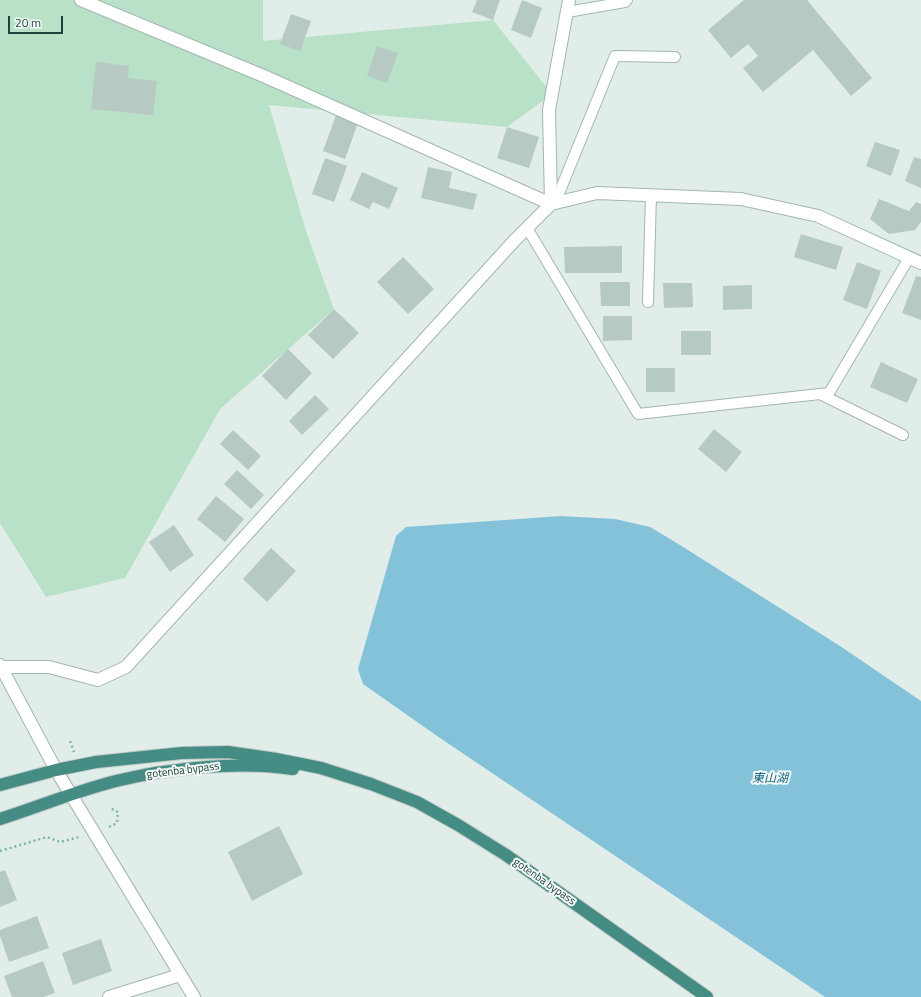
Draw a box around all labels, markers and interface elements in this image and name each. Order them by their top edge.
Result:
scale bar [10,8,65,34]
text: 20 m [15,13,41,32]
street label: gotenba bypass [146,760,220,782]
water label: 東山湖 [752,772,788,786]
street label: gotenba bypass [510,856,578,908]

